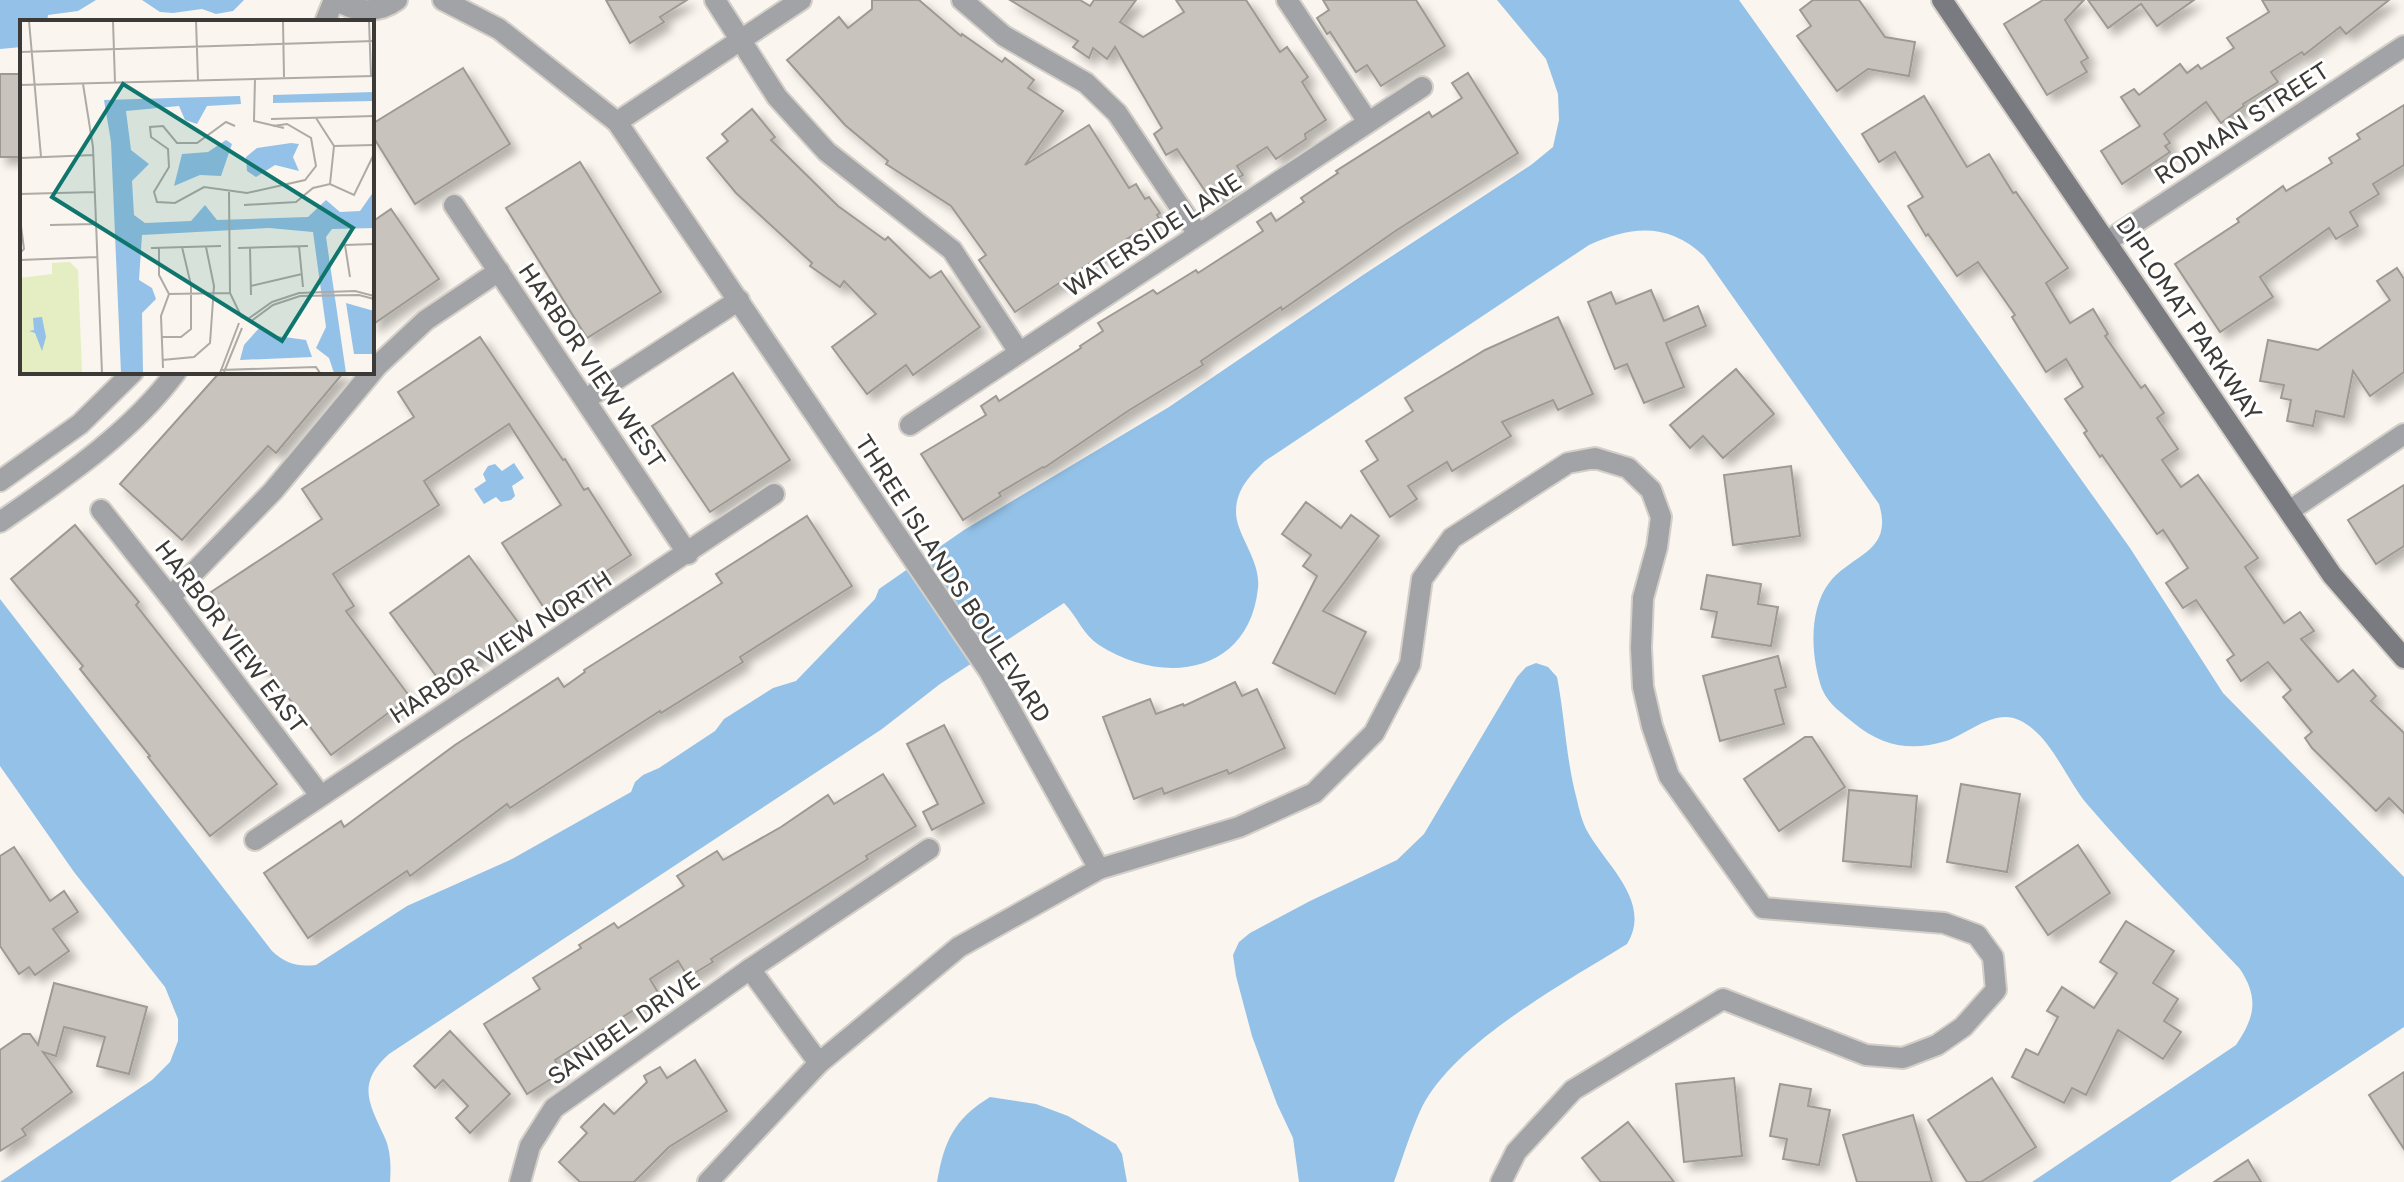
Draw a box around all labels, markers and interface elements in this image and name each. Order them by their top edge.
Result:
inset map [20,20,374,374]
street label: RODMAN STREET [2148,55,2334,189]
street label: WATERSIDE LANE [1058,166,1246,302]
street label: DIPLOMAT PARKWAY [2111,210,2269,426]
street label: HARBOR VIEW WEST [513,257,673,473]
street label: THREE ISLANDS BOULEVARD [850,429,1058,727]
street label: HARBOR VIEW EAST [150,534,314,738]
street label: HARBOR VIEW NORTH [383,563,617,729]
street label: SANIBEL DRIVE [541,964,705,1090]

